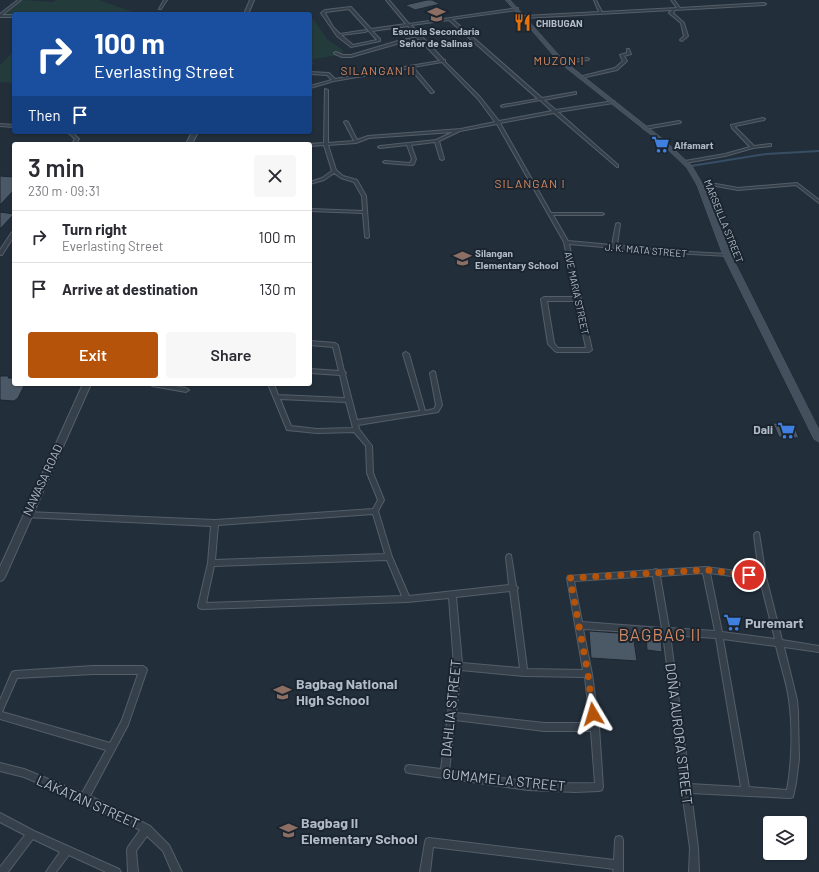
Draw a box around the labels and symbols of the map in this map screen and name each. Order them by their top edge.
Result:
school or university icon: Escuela Secondaria Señor de Salinas [426,4,446,24]
restaurant icon: CHIBUGAN [513,13,533,33]
place label: CHIBUGAN [536,17,583,29]
place label: Escuela Secondaria Señor de Salinas [392,25,480,49]
district label: MUZON I [533,53,585,67]
district label: SILANGAN II [340,63,416,77]
supermarket icon: Alfamart [651,135,671,155]
place label: Alfamart [674,139,714,151]
district label: SILANGAN I [494,176,566,190]
street label: MARSEILLA STREET [702,178,746,265]
street label: J. K. MATA STREET [604,240,688,260]
place label: Silangan Elementary School [475,247,558,271]
school or university icon: Silangan Elementary School [452,249,472,269]
street label: AVE MARIA STREET [562,250,592,336]
supermarket icon: Dali [776,420,796,440]
place label: Dali [753,422,773,436]
street label: NAWASA ROAD [19,442,65,518]
pin [732,558,766,592]
supermarket icon: Puremart [722,613,742,633]
place label: Puremart [745,614,804,631]
district label: BAGBAG II [619,624,701,644]
street label: DAHLIA STREET [437,658,464,758]
street label: DOÑA AURORA STREET [662,662,697,806]
place label: Bagbag National High School [296,675,397,708]
school or university icon: Bagbag National High School [273,682,293,702]
position arrow [572,693,614,735]
street label: GUMAMELA STREET [442,765,567,794]
street label: LAKATAN STREET [34,771,142,832]
place label: Bagbag II Elementary School [301,814,418,847]
school or university icon: Bagbag II Elementary School [278,821,298,841]

